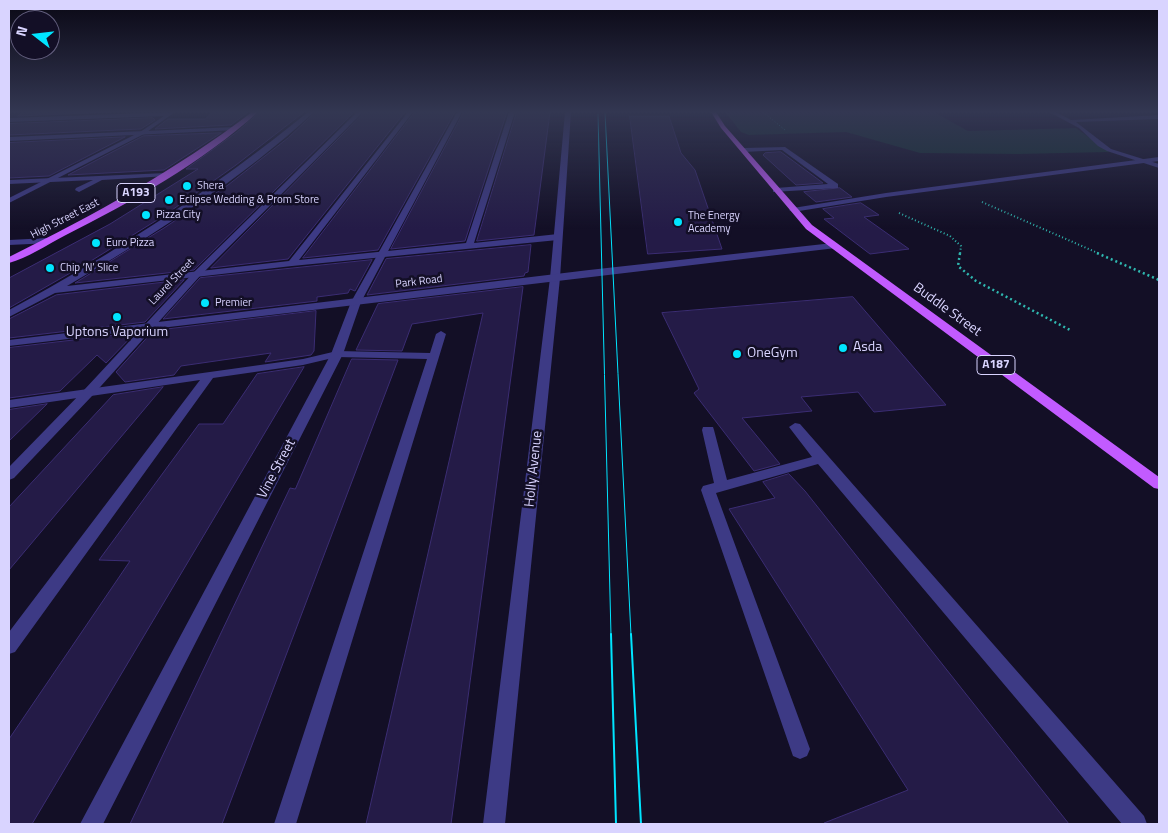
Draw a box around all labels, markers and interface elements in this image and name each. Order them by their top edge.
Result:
north arrow [10,10,60,60]
text: N [10,23,32,39]
place label: Shera [197,179,224,193]
marker: Shera [181,180,193,192]
road number: A193 [117,184,155,202]
place label: Eclipse Wedding & Prom Store [179,193,319,207]
marker: Eclipse Wedding & Prom Store [163,194,175,206]
street label: High Street East [29,196,101,242]
place label: Pizza City [156,208,200,222]
marker: Pizza City [140,209,152,221]
place label: The Energy Academy [688,209,740,235]
marker: The Energy Academy [672,216,684,228]
place label: Euro Pizza [106,236,154,250]
marker: Euro Pizza [90,237,102,249]
street label: Laurel Street [147,256,197,308]
place label: Chip ‘N’ Slice [60,261,118,275]
marker: Chip ‘N’ Slice [44,262,56,274]
street label: Park Road [395,273,443,291]
street label: Buddle Street [910,280,984,340]
place label: Premier [215,296,252,310]
marker: Premier [199,297,211,309]
marker: Uptons Vaporium [111,311,123,323]
place label: Uptons Vaporium [66,325,168,341]
place label: Asda [853,340,882,356]
marker: Asda [837,342,849,354]
place label: OneGym [747,346,798,362]
marker: OneGym [731,348,743,360]
road number: A187 [977,356,1015,374]
street label: Holly Avenue [522,430,546,508]
street label: Vine Street [254,436,300,502]

